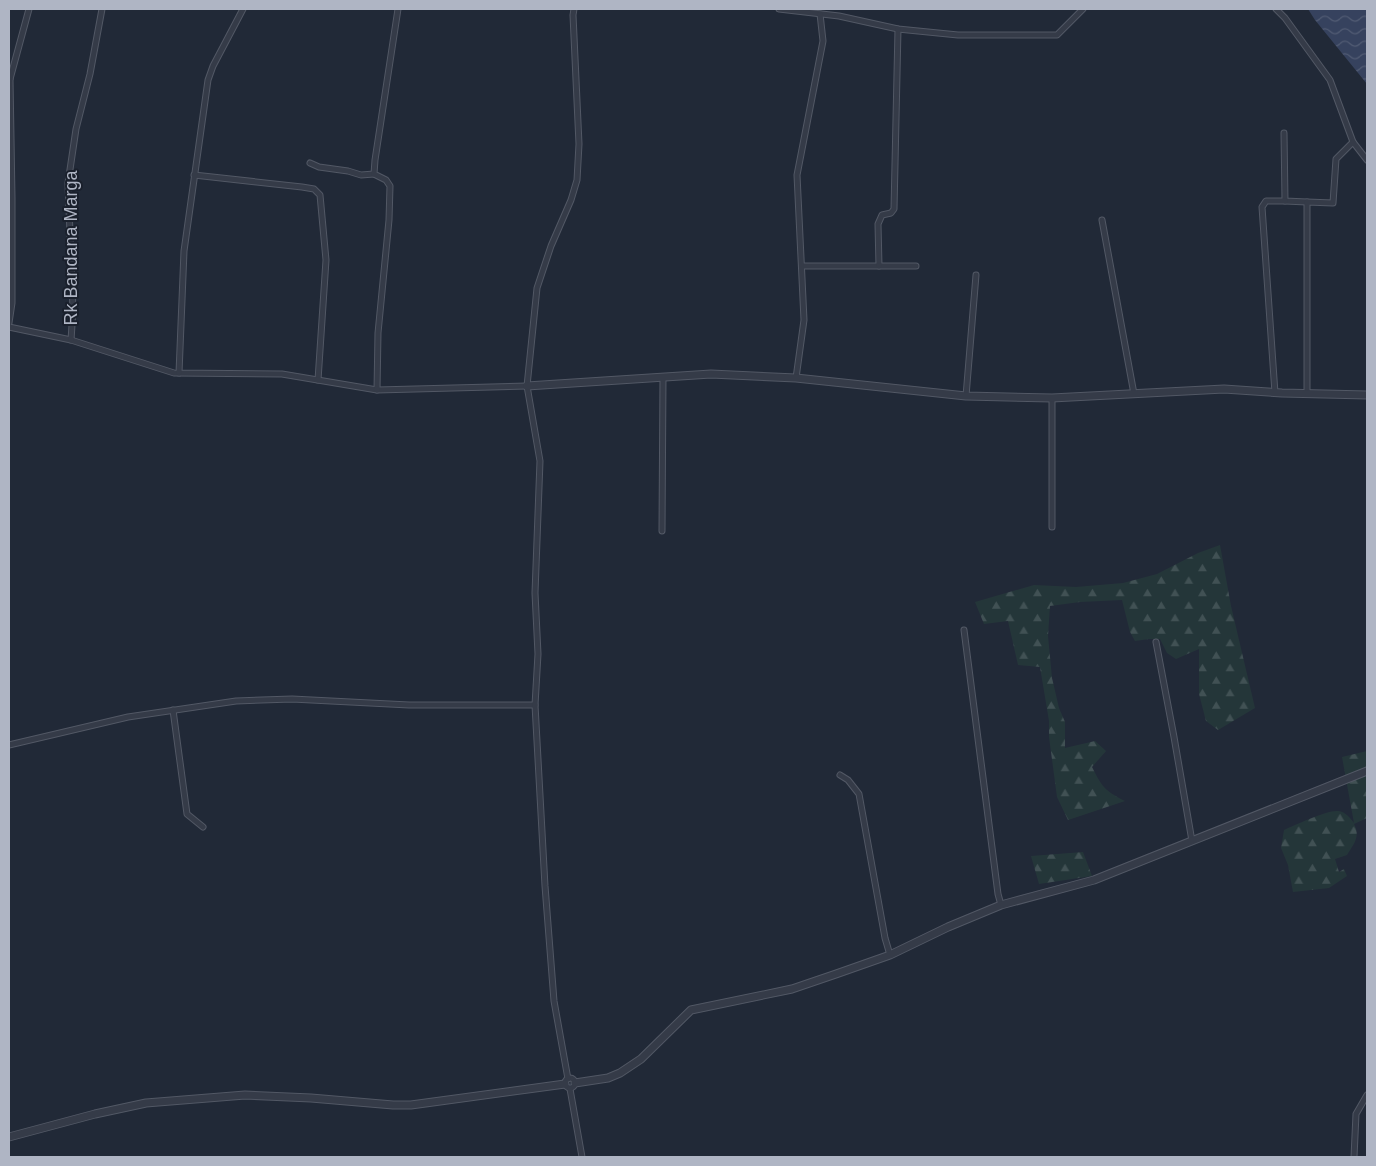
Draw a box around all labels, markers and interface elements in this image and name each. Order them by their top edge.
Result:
street label: Rk Bandana Marga [61,169,81,326]

